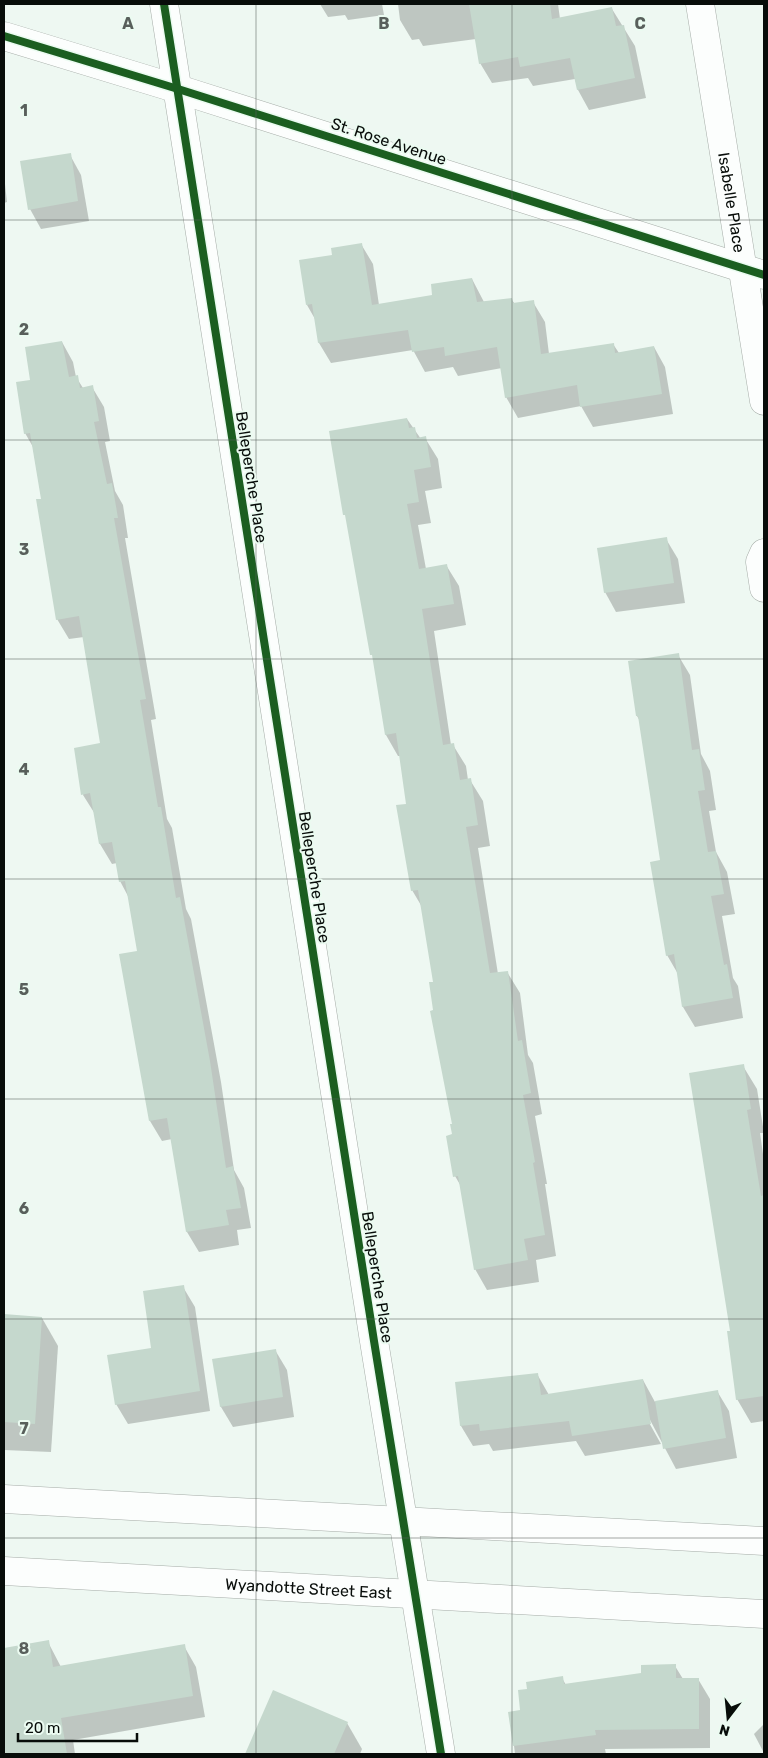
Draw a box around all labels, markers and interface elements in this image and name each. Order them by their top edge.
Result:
text: A [122,14,134,33]
text: B [378,14,390,33]
text: C [634,14,646,33]
text: 1 [20,101,28,120]
street label: St. Rose Avenue [329,114,449,169]
street label: Isabelle Place [714,151,749,254]
text: 2 [19,320,29,339]
street label: Belleperche Place [232,410,271,544]
text: 3 [19,540,29,559]
text: 4 [19,760,30,779]
street label: Belleperche Place [295,810,334,944]
text: 5 [19,980,29,999]
text: 6 [19,1199,29,1218]
street label: Belleperche Place [358,1210,397,1344]
text: 7 [19,1419,29,1438]
street label: Wyandotte Street East [224,1575,392,1603]
text: 8 [19,1639,30,1658]
north arrow [703,1693,753,1743]
scale bar [18,1710,136,1742]
text: 20 m [25,1719,60,1737]
text: N [717,1720,732,1740]

